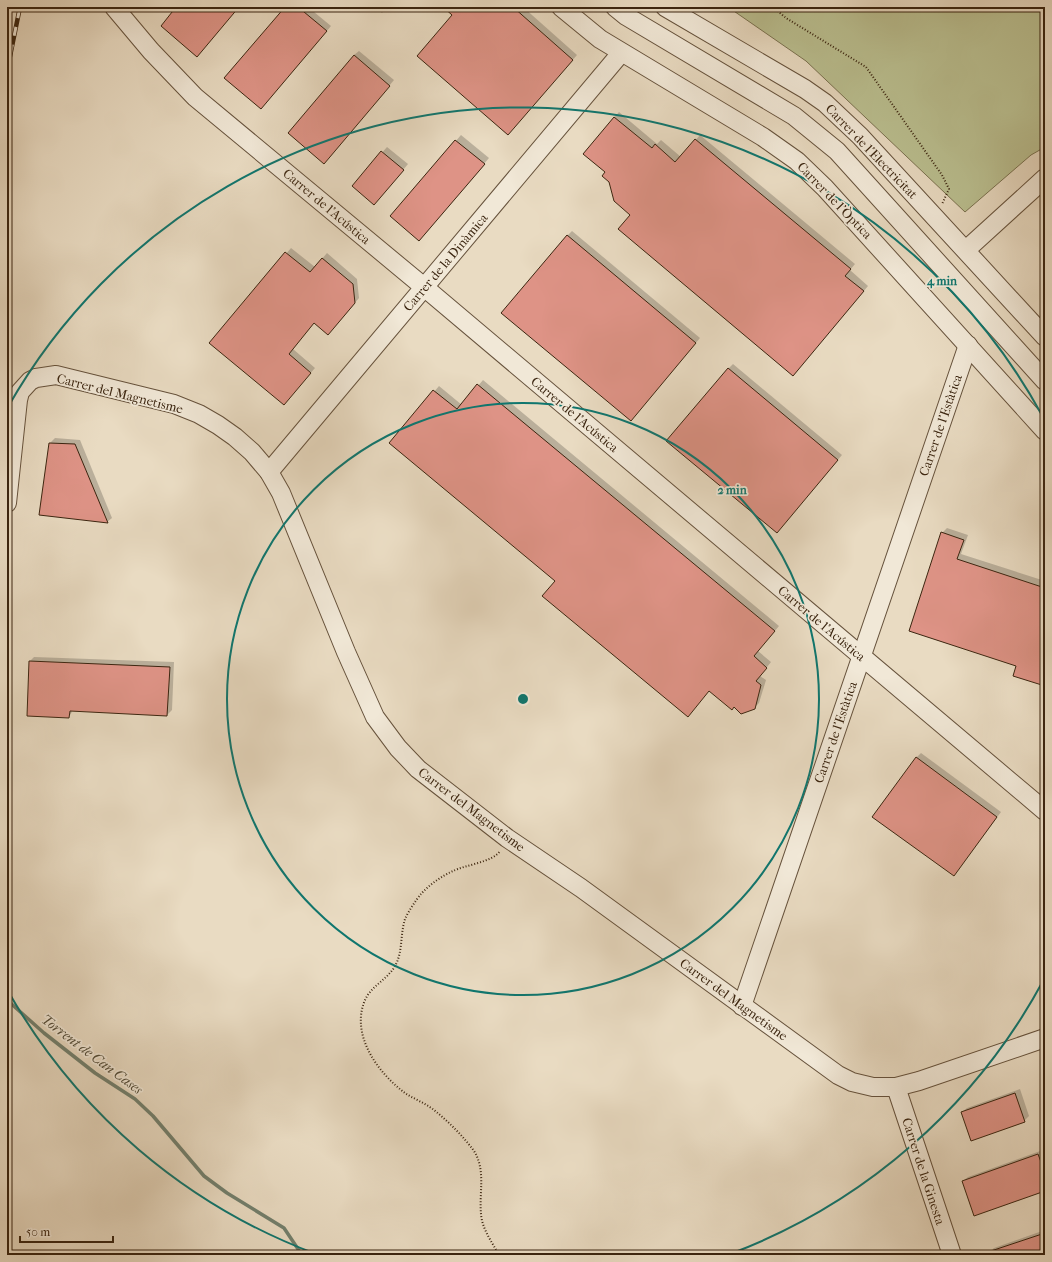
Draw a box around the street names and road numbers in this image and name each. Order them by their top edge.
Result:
street label: Carrer de l'Electricitat [823,101,921,202]
street label: Carrer de l'Òptica [794,159,876,243]
street label: Carrer de l'Acústica [280,166,374,248]
street label: Carrer de la Dinàmica [400,210,491,314]
street label: Carrer del Magnetisme [55,371,185,417]
street label: Carrer de l'Estàtica [916,371,965,478]
street label: Carrer de l'Acústica [528,374,622,456]
street label: Carrer de l'Acústica [775,583,869,665]
street label: Carrer de l'Estàtica [811,678,860,785]
street label: Carrer del Magnetisme [415,764,528,855]
street label: Carrer del Magnetisme [677,955,791,1044]
street label: Carrer de la Ginesta [899,1116,948,1227]

